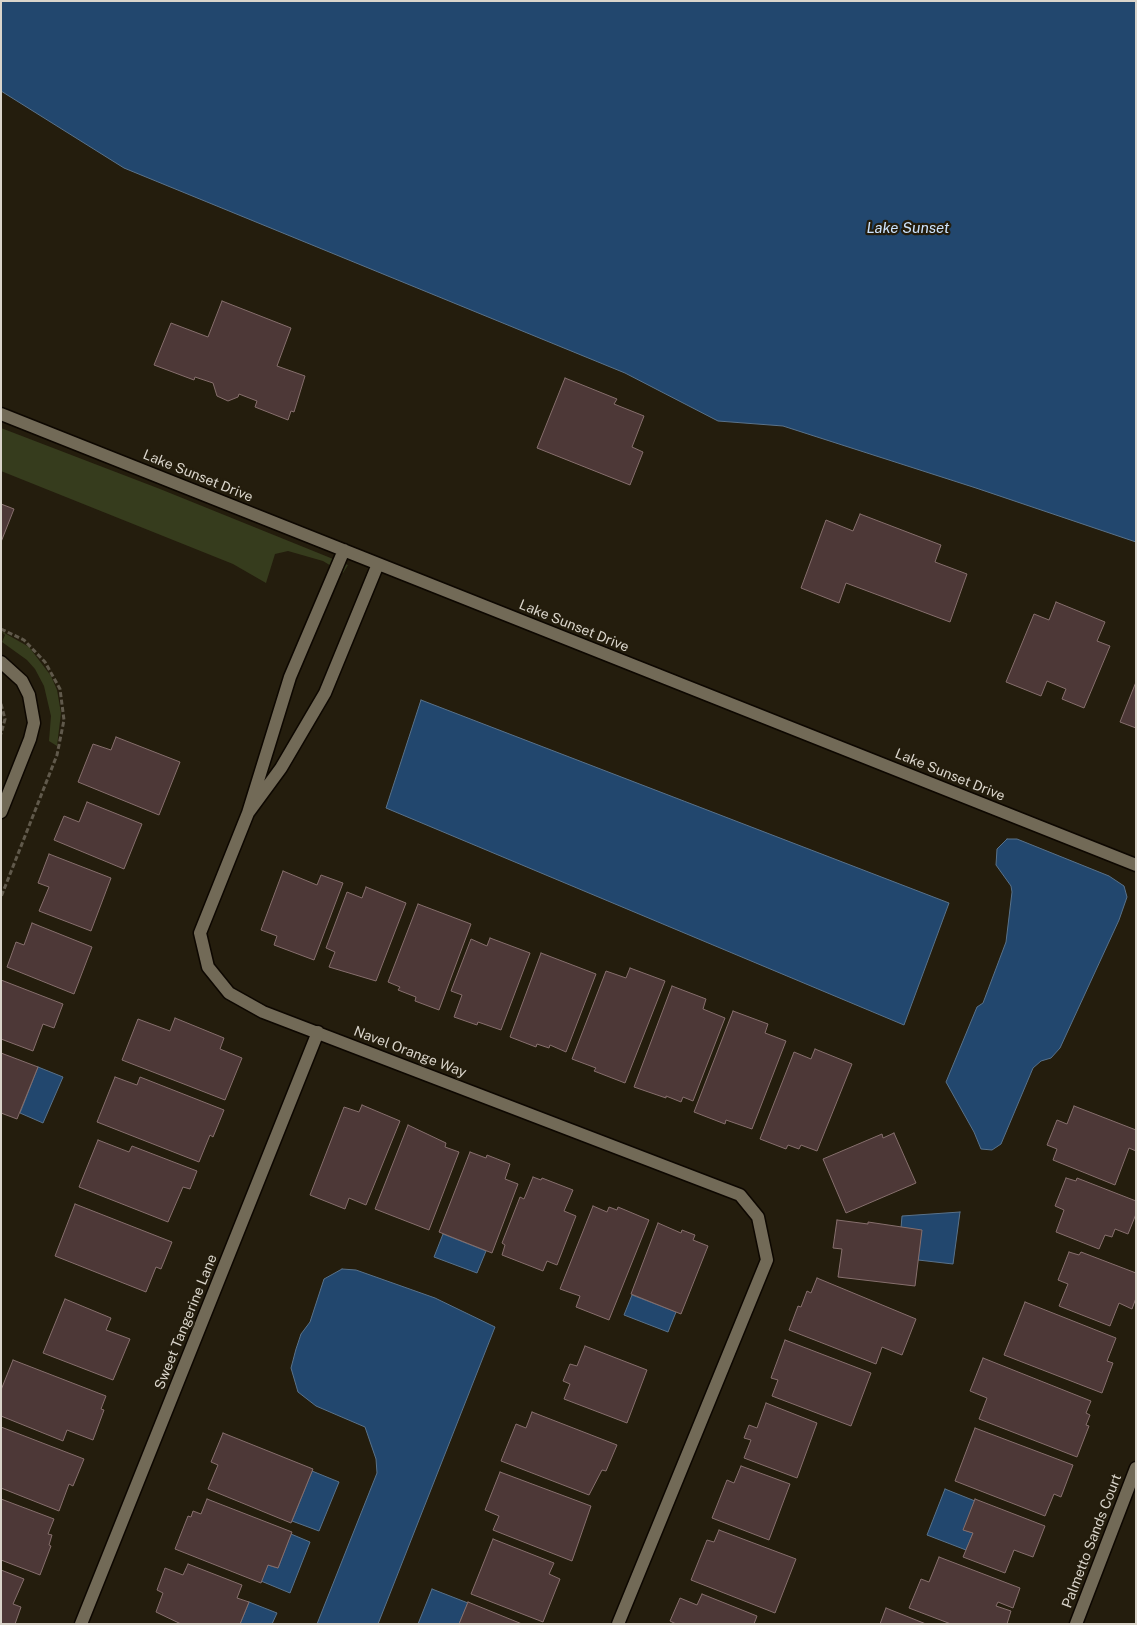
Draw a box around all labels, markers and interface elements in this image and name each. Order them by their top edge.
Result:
water label: Lake Sunset [866,219,950,237]
street label: Lake Sunset Drive [141,446,255,506]
street label: Lake Sunset Drive [517,596,631,656]
street label: Lake Sunset Drive [893,745,1007,805]
street label: Navel Orange Way [351,1023,469,1081]
street label: Sweet Tangerine Lane [151,1252,221,1392]
street label: Palmetto Sands Court [1059,1472,1125,1610]

